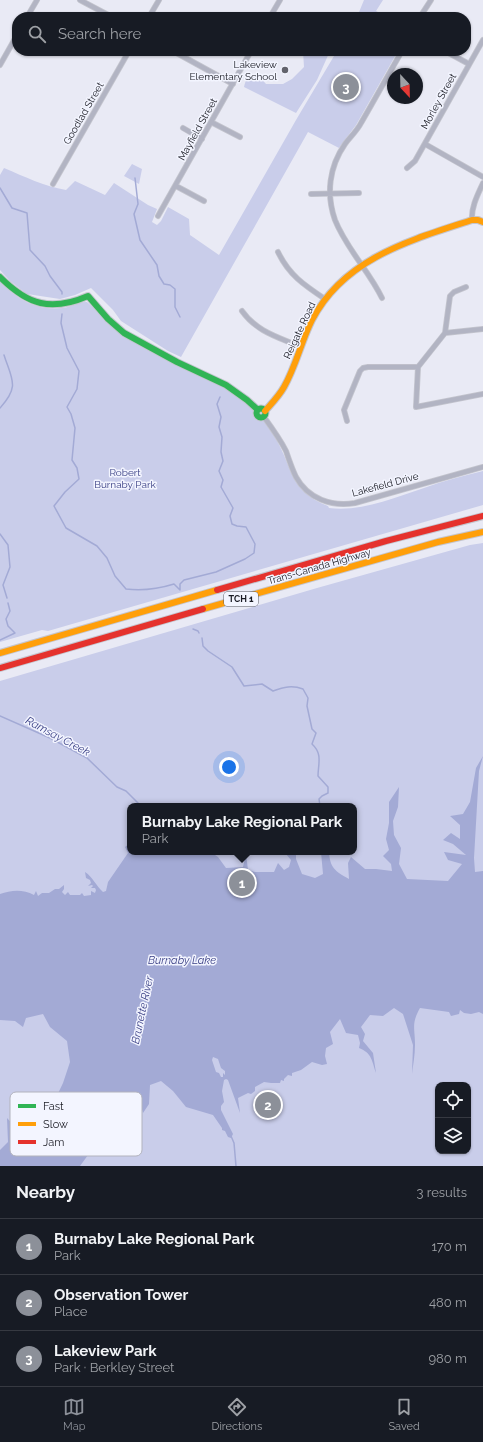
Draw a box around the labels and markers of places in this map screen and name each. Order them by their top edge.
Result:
place label: Lakeview Elementary School [189,59,277,82]
marker: Lakeview Elementary School [280,65,290,75]
pin: 3 [333,72,359,102]
pin: 1 [229,868,255,898]
pin: 2 [255,1090,281,1120]

